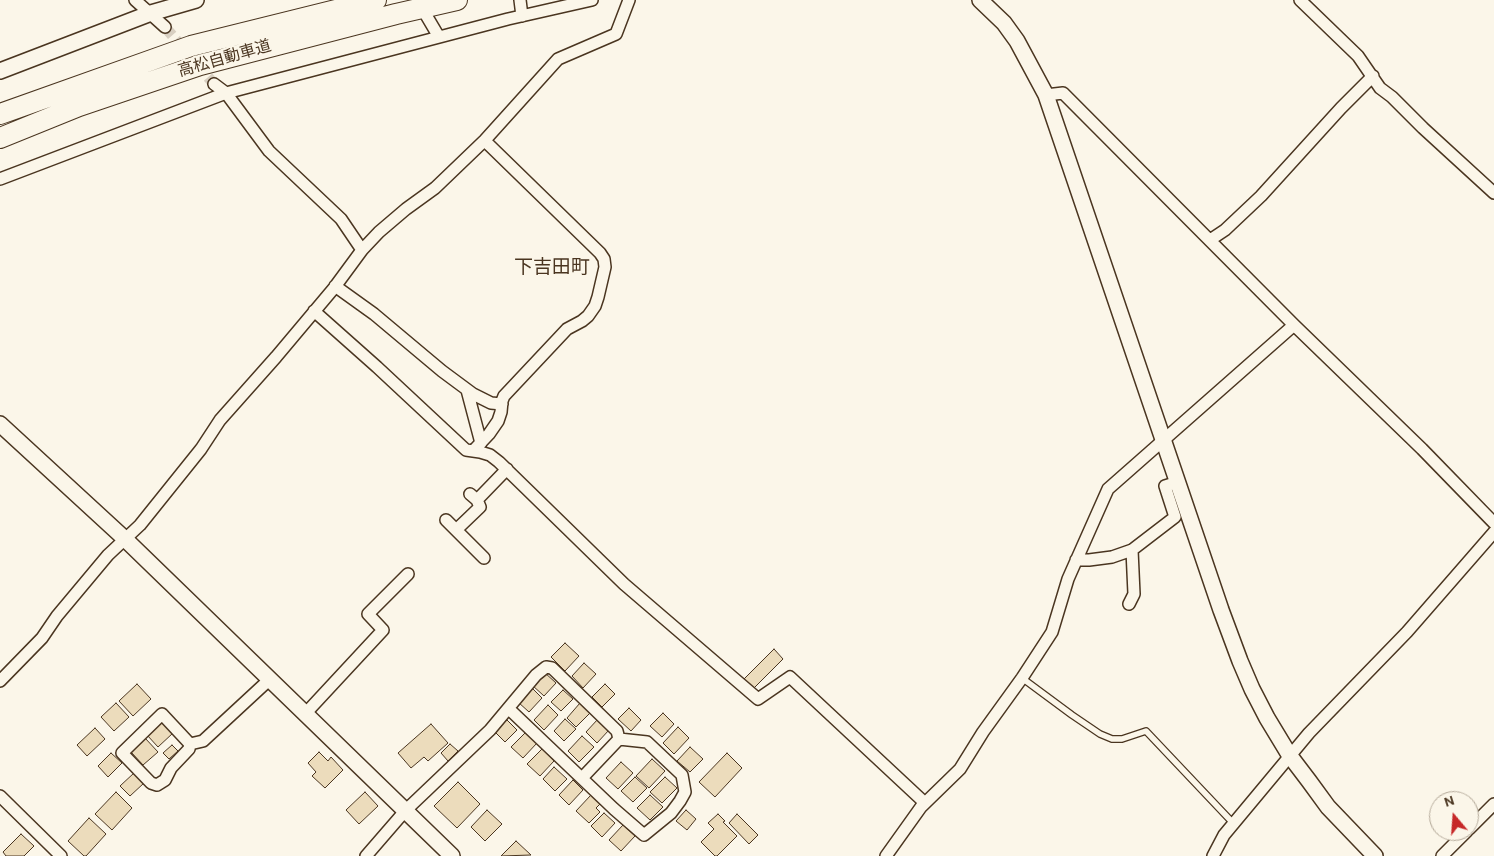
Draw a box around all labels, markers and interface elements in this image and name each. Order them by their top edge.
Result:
street label: 高松自動車道 [176,38,274,82]
district label: 下吉田町 [514,258,590,280]
north arrow [1429,791,1479,841]
text: N [1442,793,1457,812]

